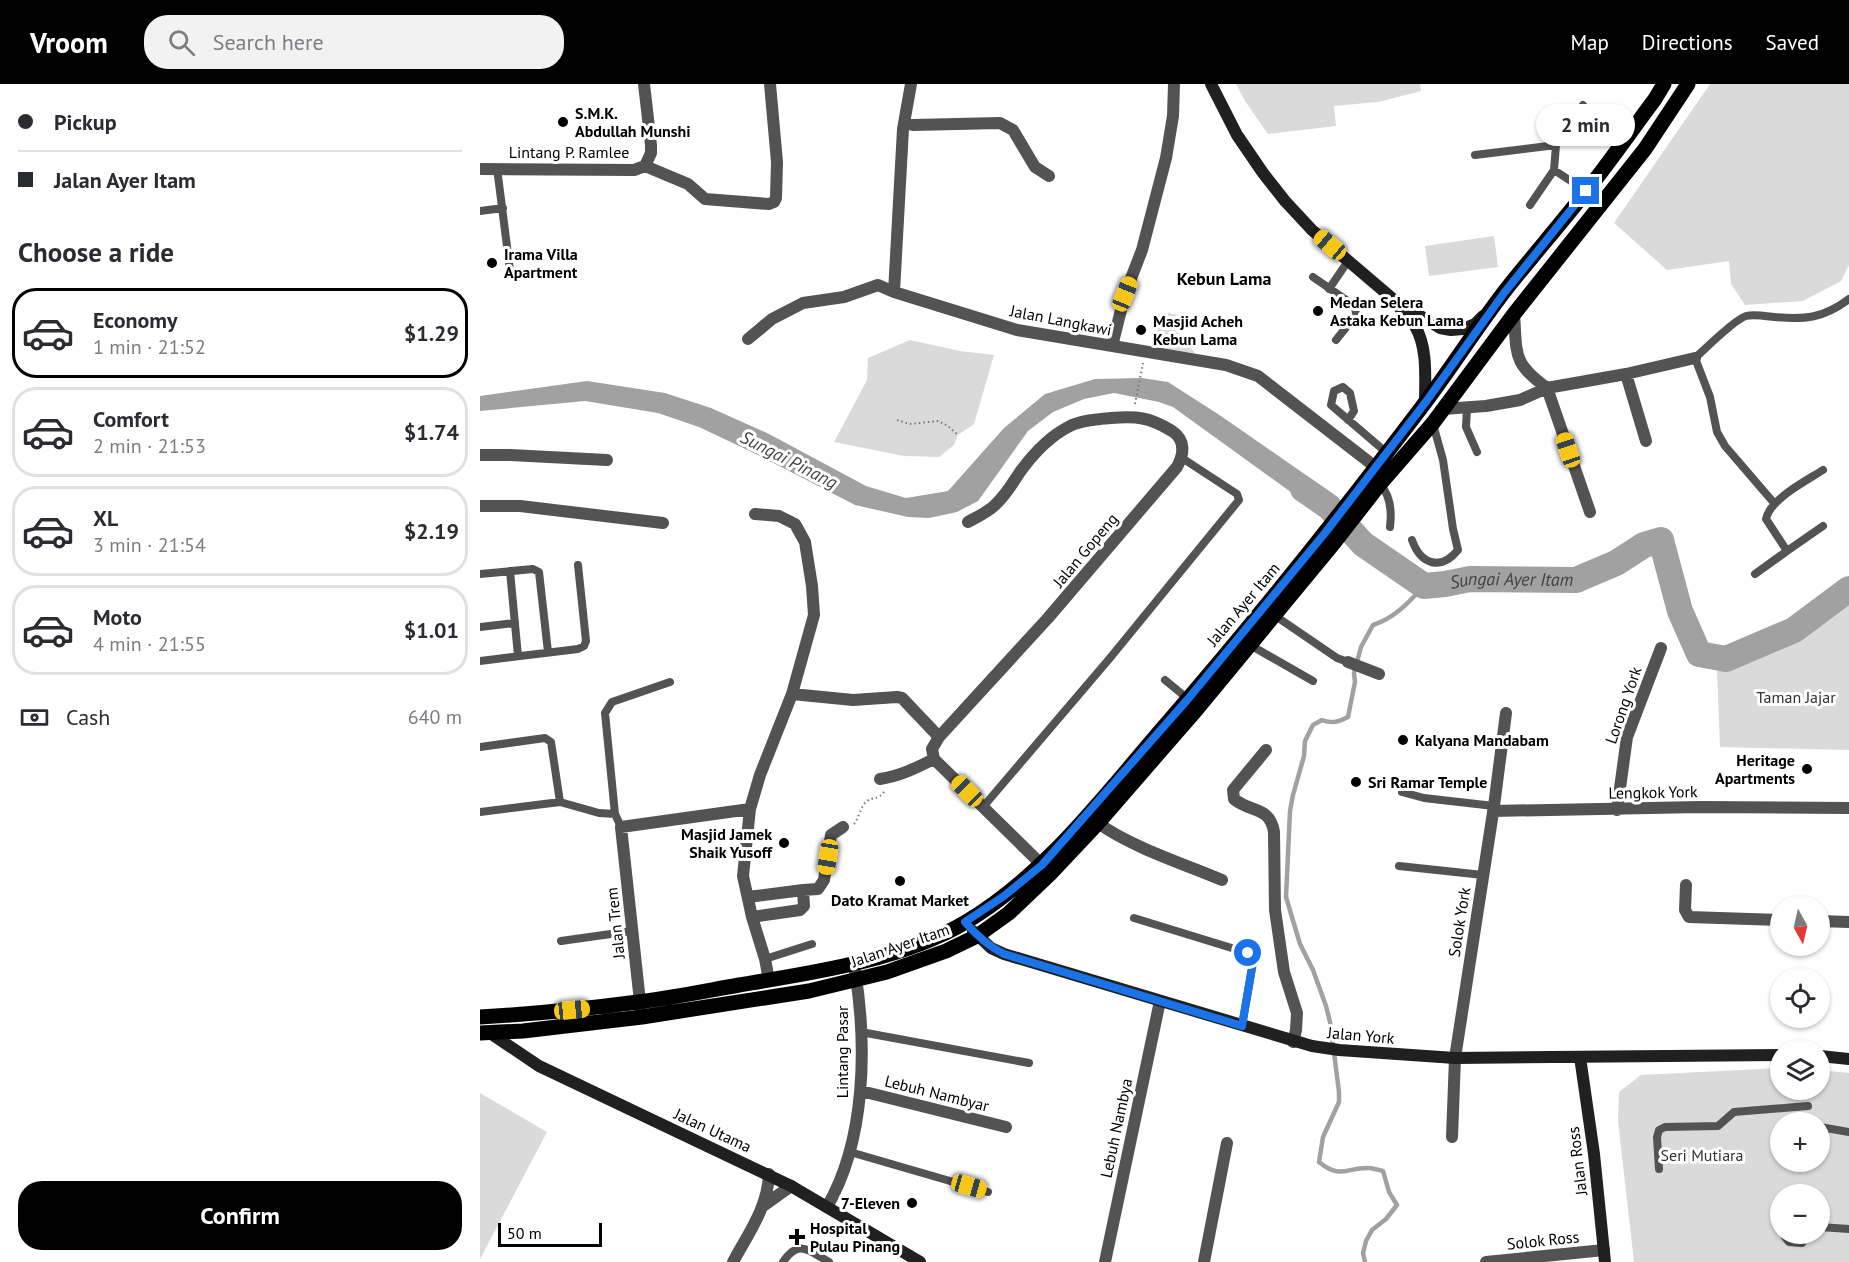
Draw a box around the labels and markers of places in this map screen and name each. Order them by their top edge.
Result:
place label: S.M.K. Abdullah Munshi [575,103,691,141]
marker: S.M.K. Abdullah Munshi [556,115,570,129]
place label: Irama Villa Apartment [504,244,578,282]
marker: Irama Villa Apartment [485,256,499,270]
place label: Medan Selera Astaka Kebun Lama [1330,292,1464,330]
marker: Medan Selera Astaka Kebun Lama [1311,304,1325,318]
place label: Masjid Acheh Kebun Lama [1153,311,1243,349]
marker: Masjid Acheh Kebun Lama [1134,323,1148,337]
place label: Kalyana Mandabam [1415,730,1549,750]
marker: Kalyana Mandabam [1396,733,1410,747]
place label: Heritage Apartments [1715,750,1795,788]
marker: Heritage Apartments [1800,762,1814,776]
place label: Sri Ramar Temple [1368,772,1487,792]
marker: Sri Ramar Temple [1349,775,1363,789]
place label: Masjid Jamek Shaik Yusoff [681,824,773,862]
marker: Masjid Jamek Shaik Yusoff [777,836,791,850]
marker: Dato Kramat Market [893,874,907,888]
place label: Dato Kramat Market [831,890,969,910]
place label: 7-Eleven [841,1193,900,1213]
marker: 7-Eleven [905,1196,919,1210]
place label: Hospital Pulau Pinang [810,1218,900,1256]
marker: Hospital Pulau Pinang [788,1228,806,1246]

